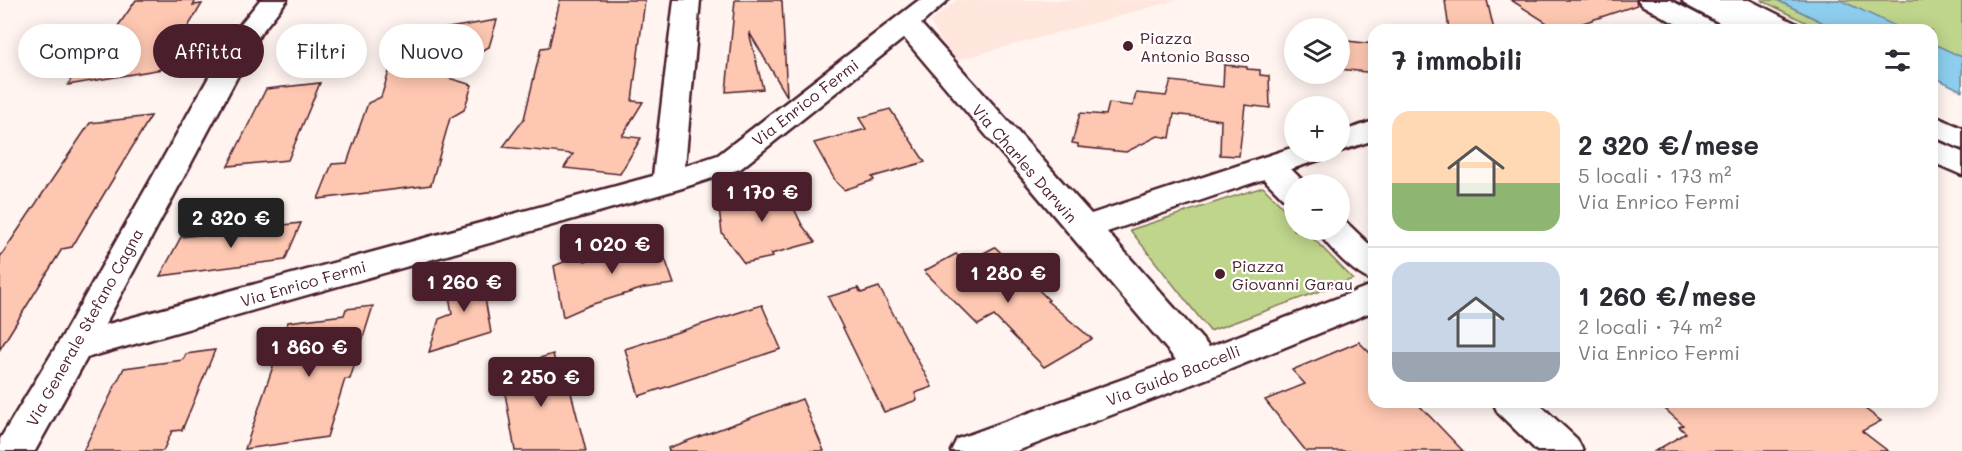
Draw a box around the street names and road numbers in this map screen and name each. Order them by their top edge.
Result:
street label: Via Enrico Fermi [747,54,863,150]
street label: Via Charles Darwin [968,99,1082,227]
street label: Via Generale Stefano Cagna [21,224,147,430]
street label: Via Enrico Fermi [238,255,368,311]
street label: Via Guido Baccelli [1103,340,1243,410]

